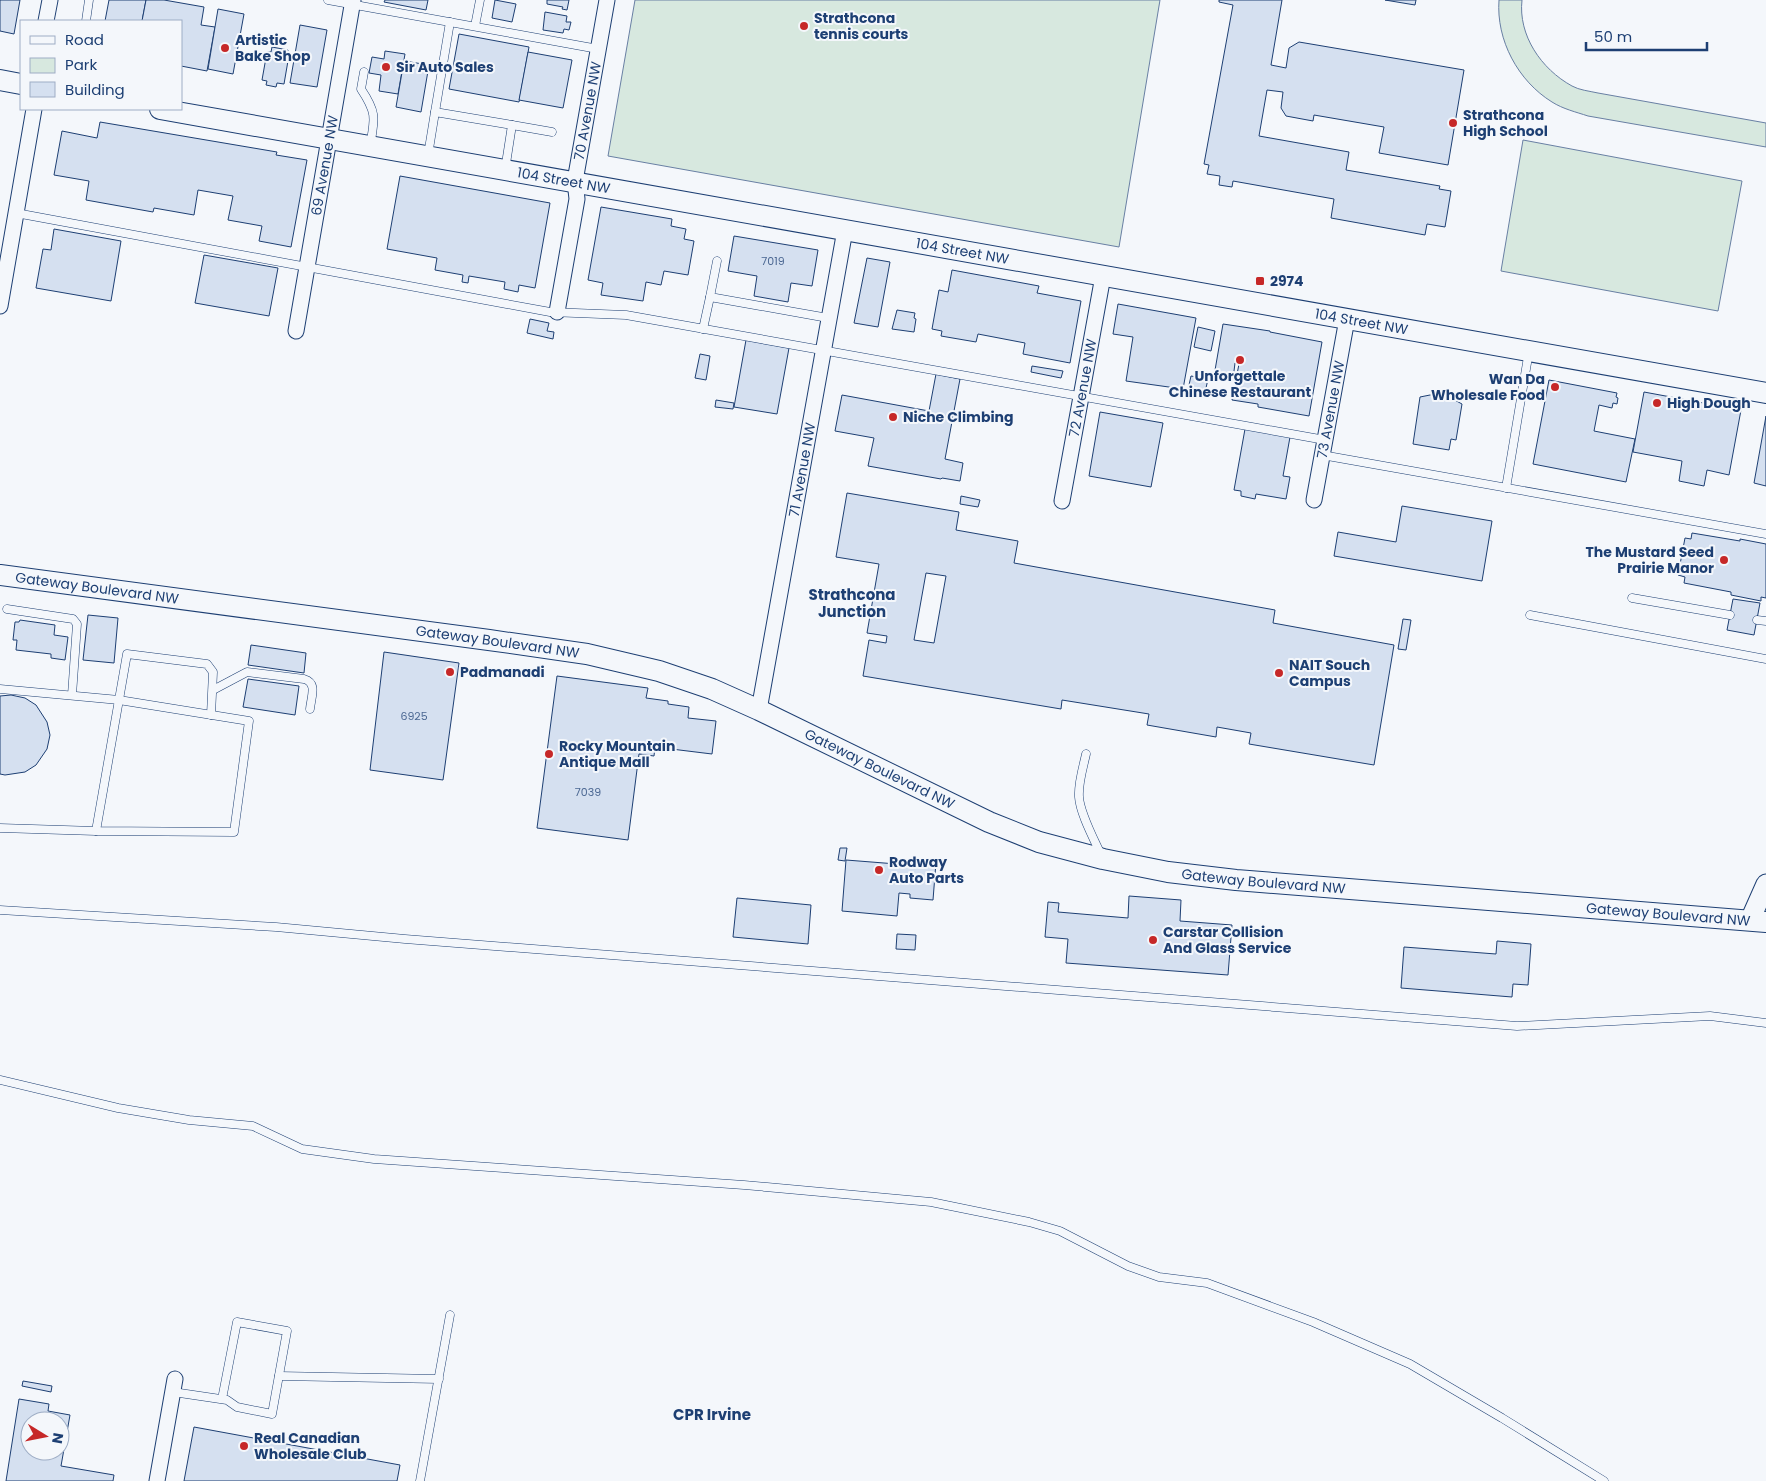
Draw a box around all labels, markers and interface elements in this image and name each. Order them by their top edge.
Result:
place label: Strathcona tennis courts [814,8,909,44]
legend [20,20,182,110]
marker: Strathcona tennis courts [798,20,810,32]
scale bar [1586,20,1707,52]
text: 50 m [1594,26,1632,47]
text: Road [65,29,104,50]
place label: Artistic Bake Shop [235,30,311,66]
marker: Artistic Bake Shop [219,42,231,54]
text: Park [65,54,97,75]
place label: Sir Auto Sales [396,57,494,77]
street label: 70 Avenue NW [569,60,606,162]
marker: Sir Auto Sales [380,61,392,73]
text: Building [65,79,125,100]
place label: Strathcona High School [1463,105,1548,141]
street label: 69 Avenue NW [306,113,343,217]
marker: Strathcona High School [1447,117,1459,129]
street label: 104 Street NW [516,162,612,198]
street label: 104 Street NW [914,233,1011,269]
house number: 7019 [761,253,785,269]
place label: 2974 [1270,271,1304,291]
marker: 2974 [1254,275,1266,287]
street label: 104 Street NW [1313,303,1410,340]
street label: 72 Avenue NW [1064,337,1101,439]
marker: Unforgettale Chinese Restaurant [1234,354,1246,366]
street label: 73 Avenue NW [1312,358,1349,460]
place label: Unforgettale Chinese Restaurant [1169,366,1312,402]
place label: Wan Da Wholesale Food [1431,369,1545,405]
marker: Wan Da Wholesale Food [1549,381,1561,393]
place label: High Dough [1667,393,1751,413]
marker: High Dough [1651,397,1663,409]
place label: Niche Climbing [903,407,1014,427]
marker: Niche Climbing [887,411,899,423]
street label: 71 Avenue NW [784,421,820,519]
place label: The Mustard Seed Prairie Manor [1586,542,1714,578]
marker: The Mustard Seed Prairie Manor [1718,554,1730,566]
street label: Gateway Boulevard NW [14,567,180,609]
district label: Strathcona Junction [808,584,896,622]
street label: Gateway Boulevard NW [415,620,581,663]
place label: NAIT Souch Campus [1289,655,1370,691]
place label: Padmanadi [460,662,545,682]
marker: Padmanadi [444,666,456,678]
marker: NAIT Souch Campus [1273,667,1285,679]
house number: 6925 [400,708,428,724]
street label: Gateway Boulevard NW [801,724,958,814]
place label: Rocky Mountain Antique Mall [559,736,675,772]
marker: Rocky Mountain Antique Mall [543,748,555,760]
house number: 7039 [575,784,601,800]
place label: Rodway Auto Parts [889,852,964,888]
marker: Rodway Auto Parts [873,864,885,876]
street label: Gateway Boulevard NW [1180,864,1347,899]
street label: Gateway Boulevard NW [1585,898,1751,931]
place label: Carstar Collision And Glass Service [1163,922,1292,958]
marker: Carstar Collision And Glass Service [1147,934,1159,946]
district label: CPR Irvine [673,1404,751,1425]
north arrow [20,1411,70,1461]
place label: Real Canadian Wholesale Club [254,1428,367,1464]
text: N [47,1431,69,1445]
marker: Real Canadian Wholesale Club [238,1440,250,1452]

